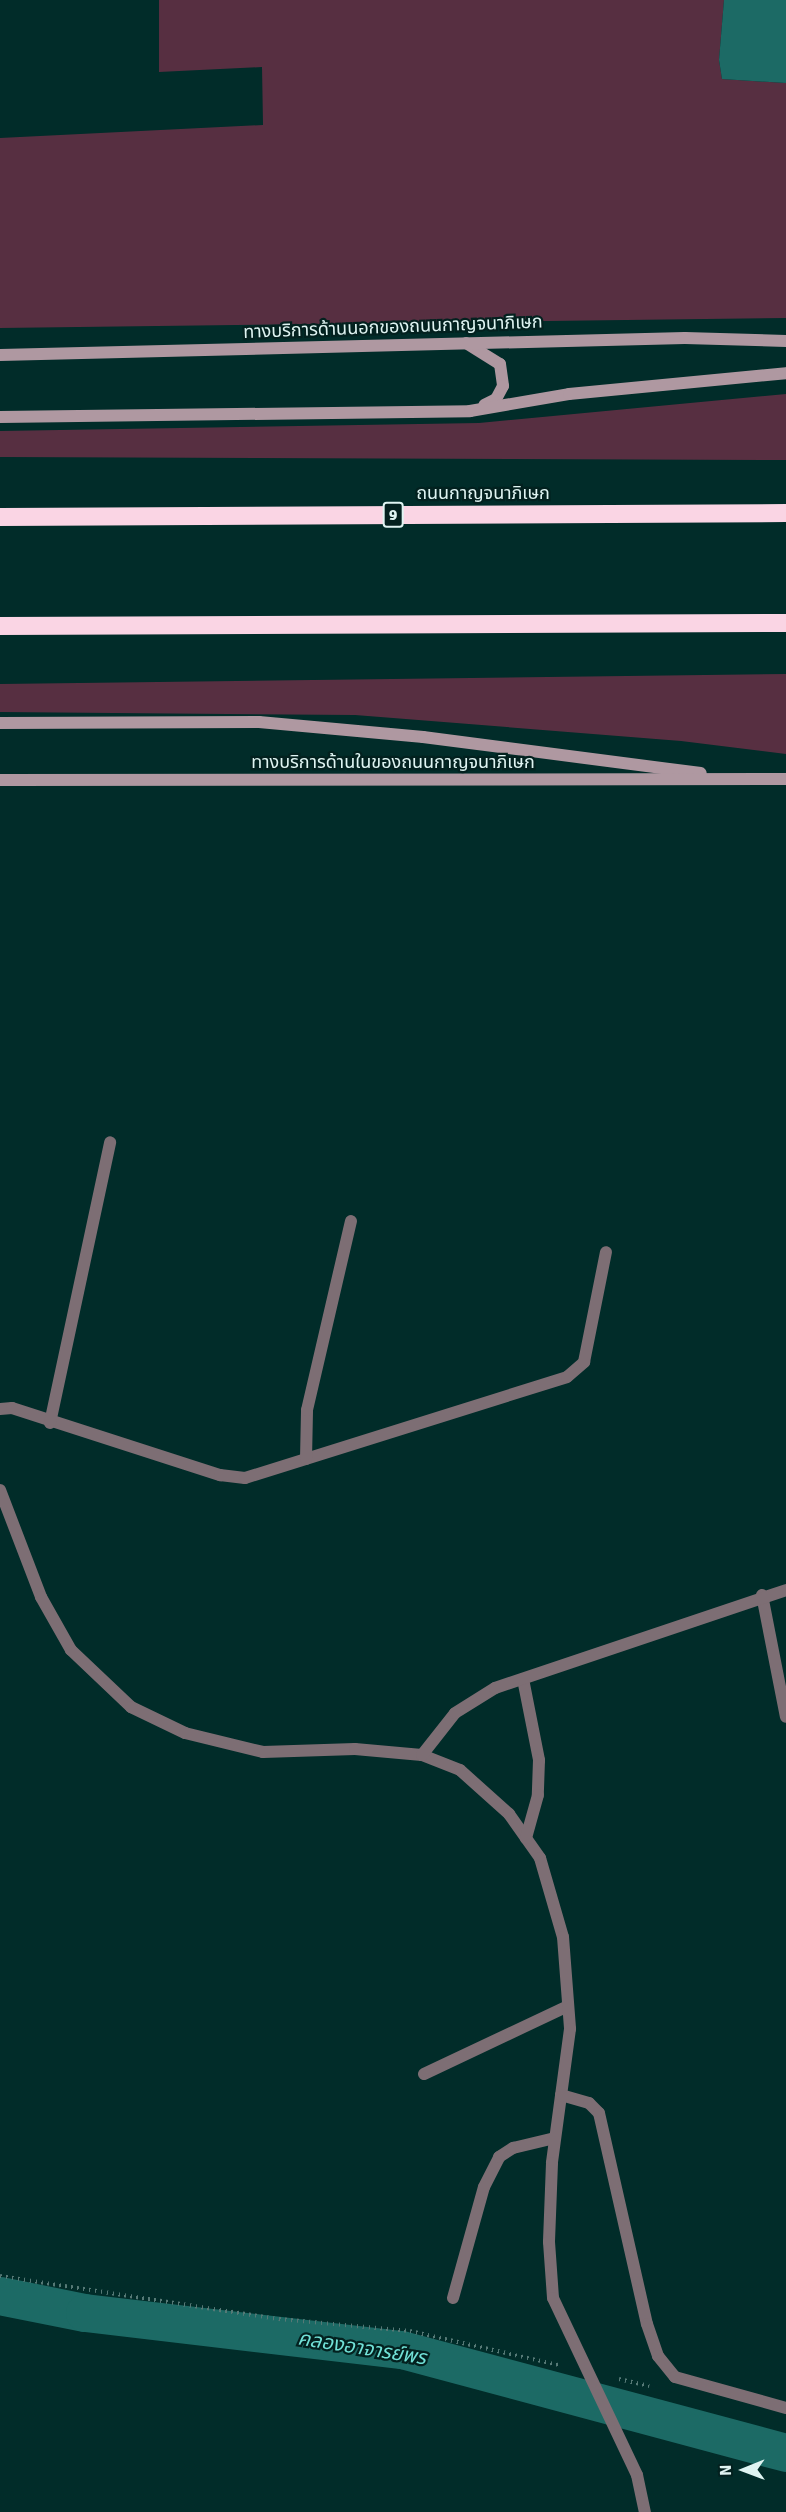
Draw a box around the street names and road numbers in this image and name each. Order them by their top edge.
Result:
street label: ทางบริการด้านนอกของถนนกาญจนาภิเษก [243,311,543,343]
street label: ถนนกาญจนาภิเษก [416,482,550,504]
road number: 9 [382,502,404,528]
street label: ทางบริการด้านในของถนนกาญจนาภิเษก [251,751,535,773]

